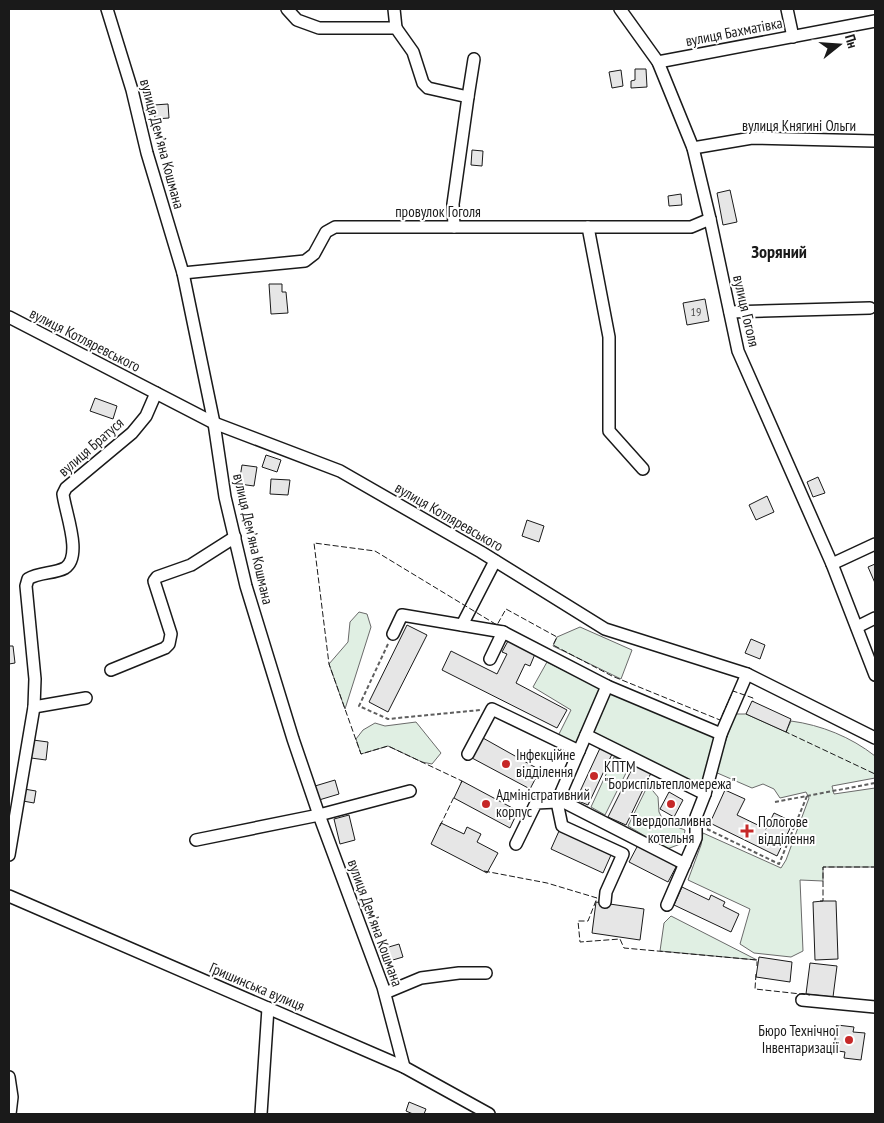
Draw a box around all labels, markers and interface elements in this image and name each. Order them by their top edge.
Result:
street label: вулиця Бахматівка [684,13,784,50]
north arrow [814,20,864,70]
text: Пн [841,32,862,50]
street label: вулиця Демʼяна Кошмана [136,77,189,211]
street label: вулиця Княгині Ольги [742,116,856,135]
street label: провулок Гоголя [395,202,481,221]
district label: Зоряний [751,240,807,263]
street label: вулиця Гоголя [729,273,764,349]
street label: вулиця Котляревського [27,303,144,376]
house number: 19 [691,304,701,319]
street label: вулиця Братуся [54,413,127,480]
street label: вулиця Демʼяна Кошмана [229,472,278,606]
street label: вулиця Котляревського [392,478,507,555]
place label: Інфекційне відділення [516,745,575,781]
place label: КПТМ "Бориспільтепломережа" [604,757,736,793]
marker: Інфекційне відділення [500,758,512,770]
marker: КПТМ "Бориспільтепломережа" [588,770,600,782]
place label: Адміністративний корпус [496,785,590,821]
marker: Адміністративний корпус [480,798,492,810]
marker: Твердопаливна котельня [665,798,677,810]
place label: Твердопаливна котельня [631,811,711,847]
place label: Пологове відділення [758,812,815,848]
marker: Пологове відділення [740,824,754,838]
street label: вулиця Демʼяна Кошмана [344,857,407,989]
street label: Гришинська вулиця [207,958,308,1015]
place label: Бюро Технічної Інвентаризації [758,1021,840,1057]
marker: Бюро Технічної Інвентаризації [843,1034,855,1046]

